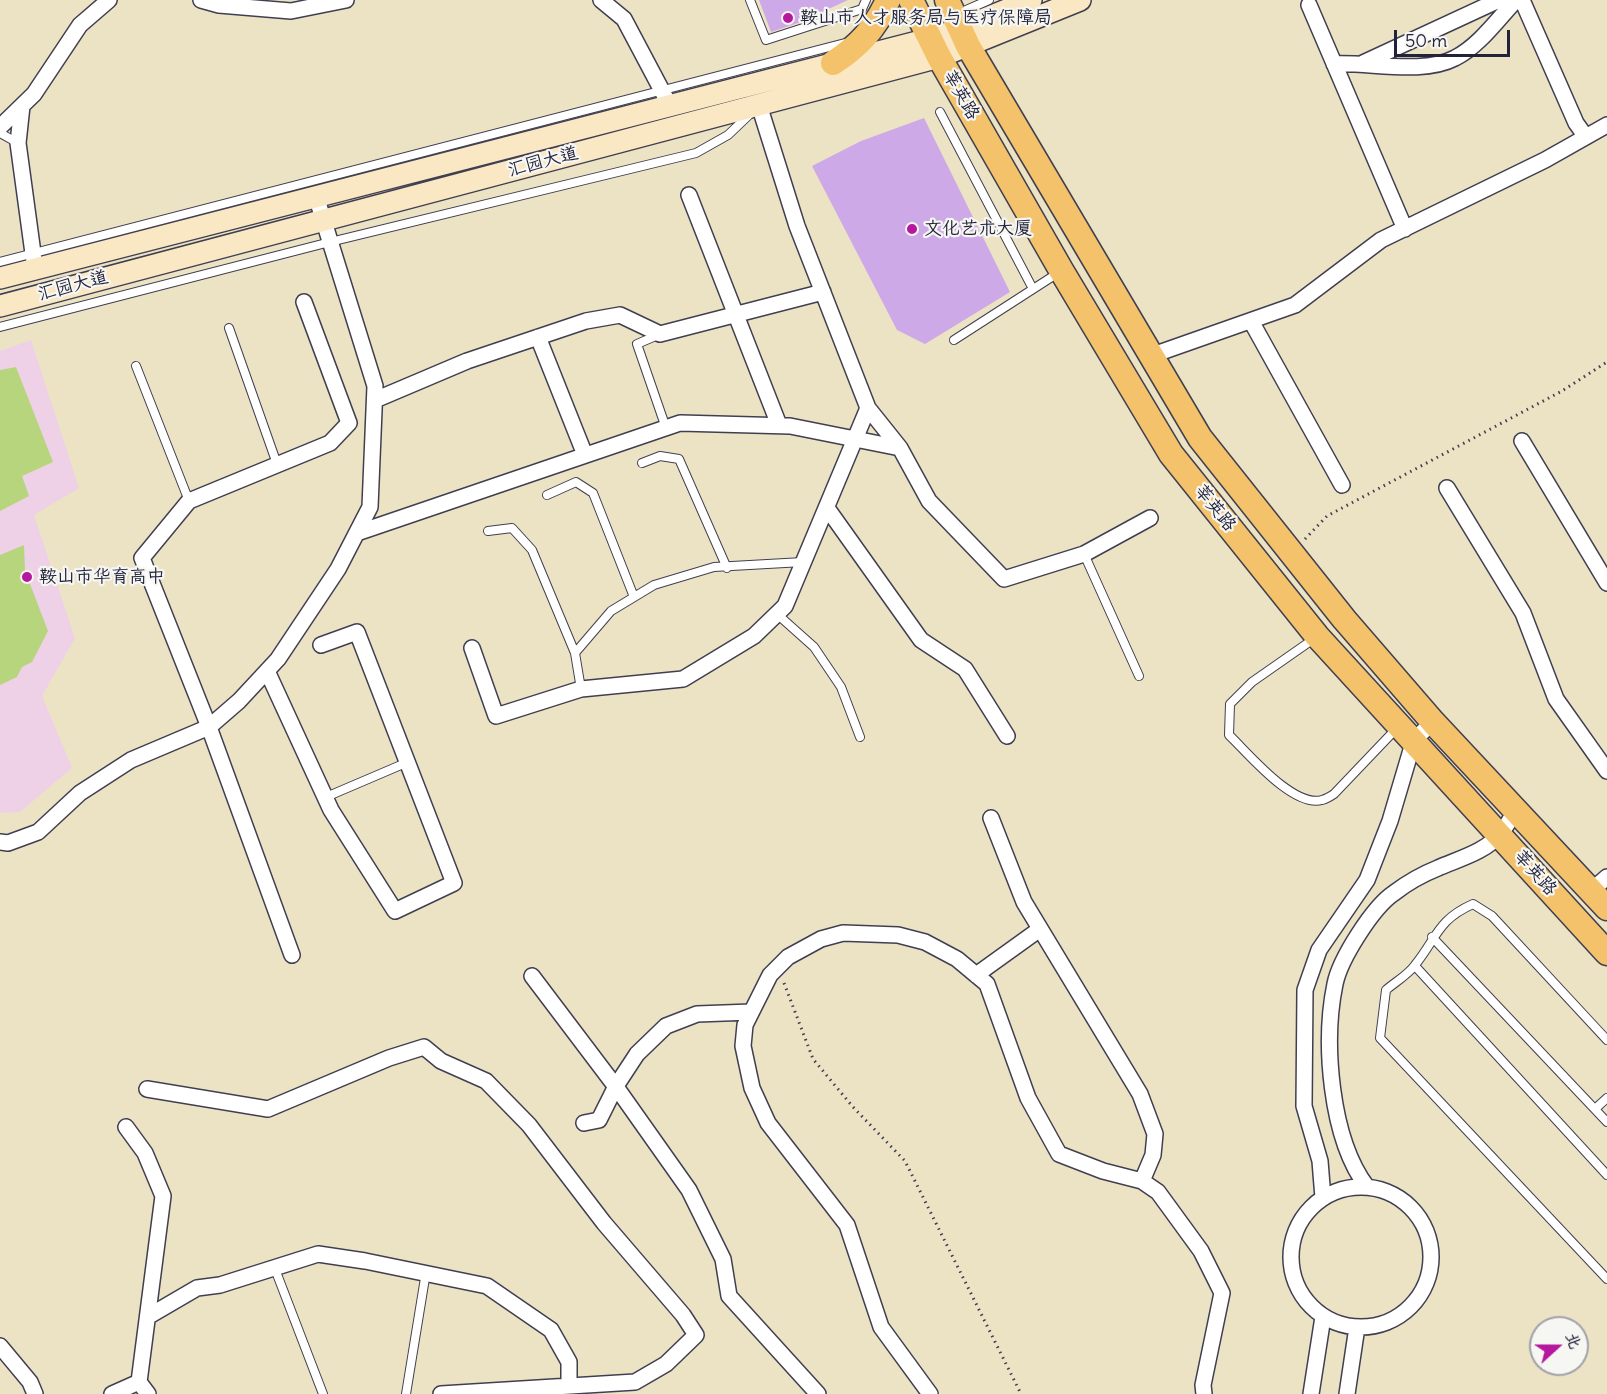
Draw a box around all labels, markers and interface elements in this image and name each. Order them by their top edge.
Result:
place label: 鞍山市人才服务局与医疗保障局 [800,7,1052,29]
marker: 鞍山市人才服务局与医疗保障局 [781,11,795,25]
scale bar [1397,18,1512,56]
text: 50 m [1405,29,1447,52]
street label: 莘英路 [938,66,984,124]
street label: 汇园大道 [505,142,581,182]
place label: 文化艺术大厦 [924,218,1032,240]
marker: 文化艺术大厦 [905,222,919,236]
street label: 汇园大道 [35,266,111,306]
street label: 莘英路 [1190,480,1240,536]
place label: 鞍山市华育高中 [39,566,165,588]
marker: 鞍山市华育高中 [20,570,34,584]
street label: 莘英路 [1509,846,1561,900]
north arrow [1529,1316,1589,1376]
text: 北 [1562,1329,1586,1351]

